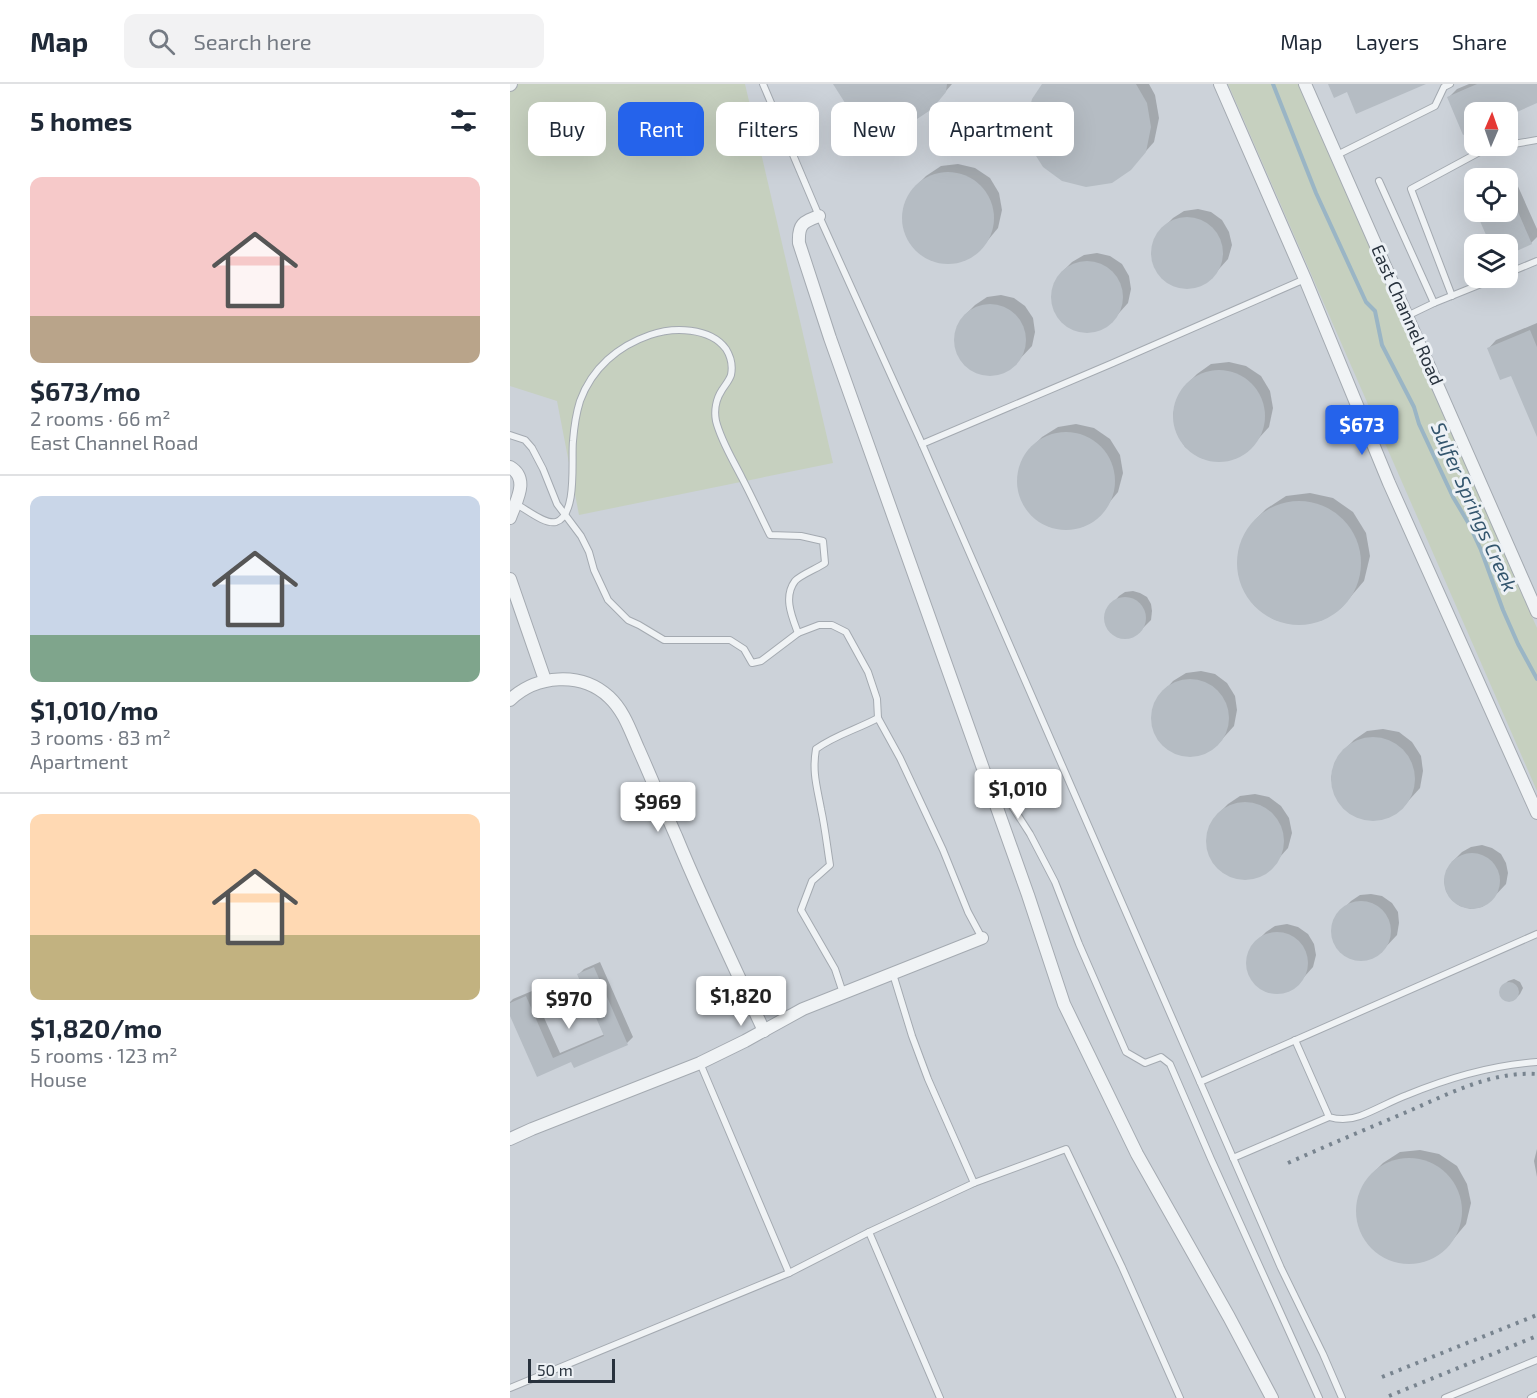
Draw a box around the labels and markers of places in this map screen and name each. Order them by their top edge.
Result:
pin: $673 [1326,405,1398,456]
pin: $1,010 [969,769,1067,820]
pin: $969 [622,782,694,833]
pin: $1,820 [692,976,790,1027]
pin: $970 [533,979,605,1030]

